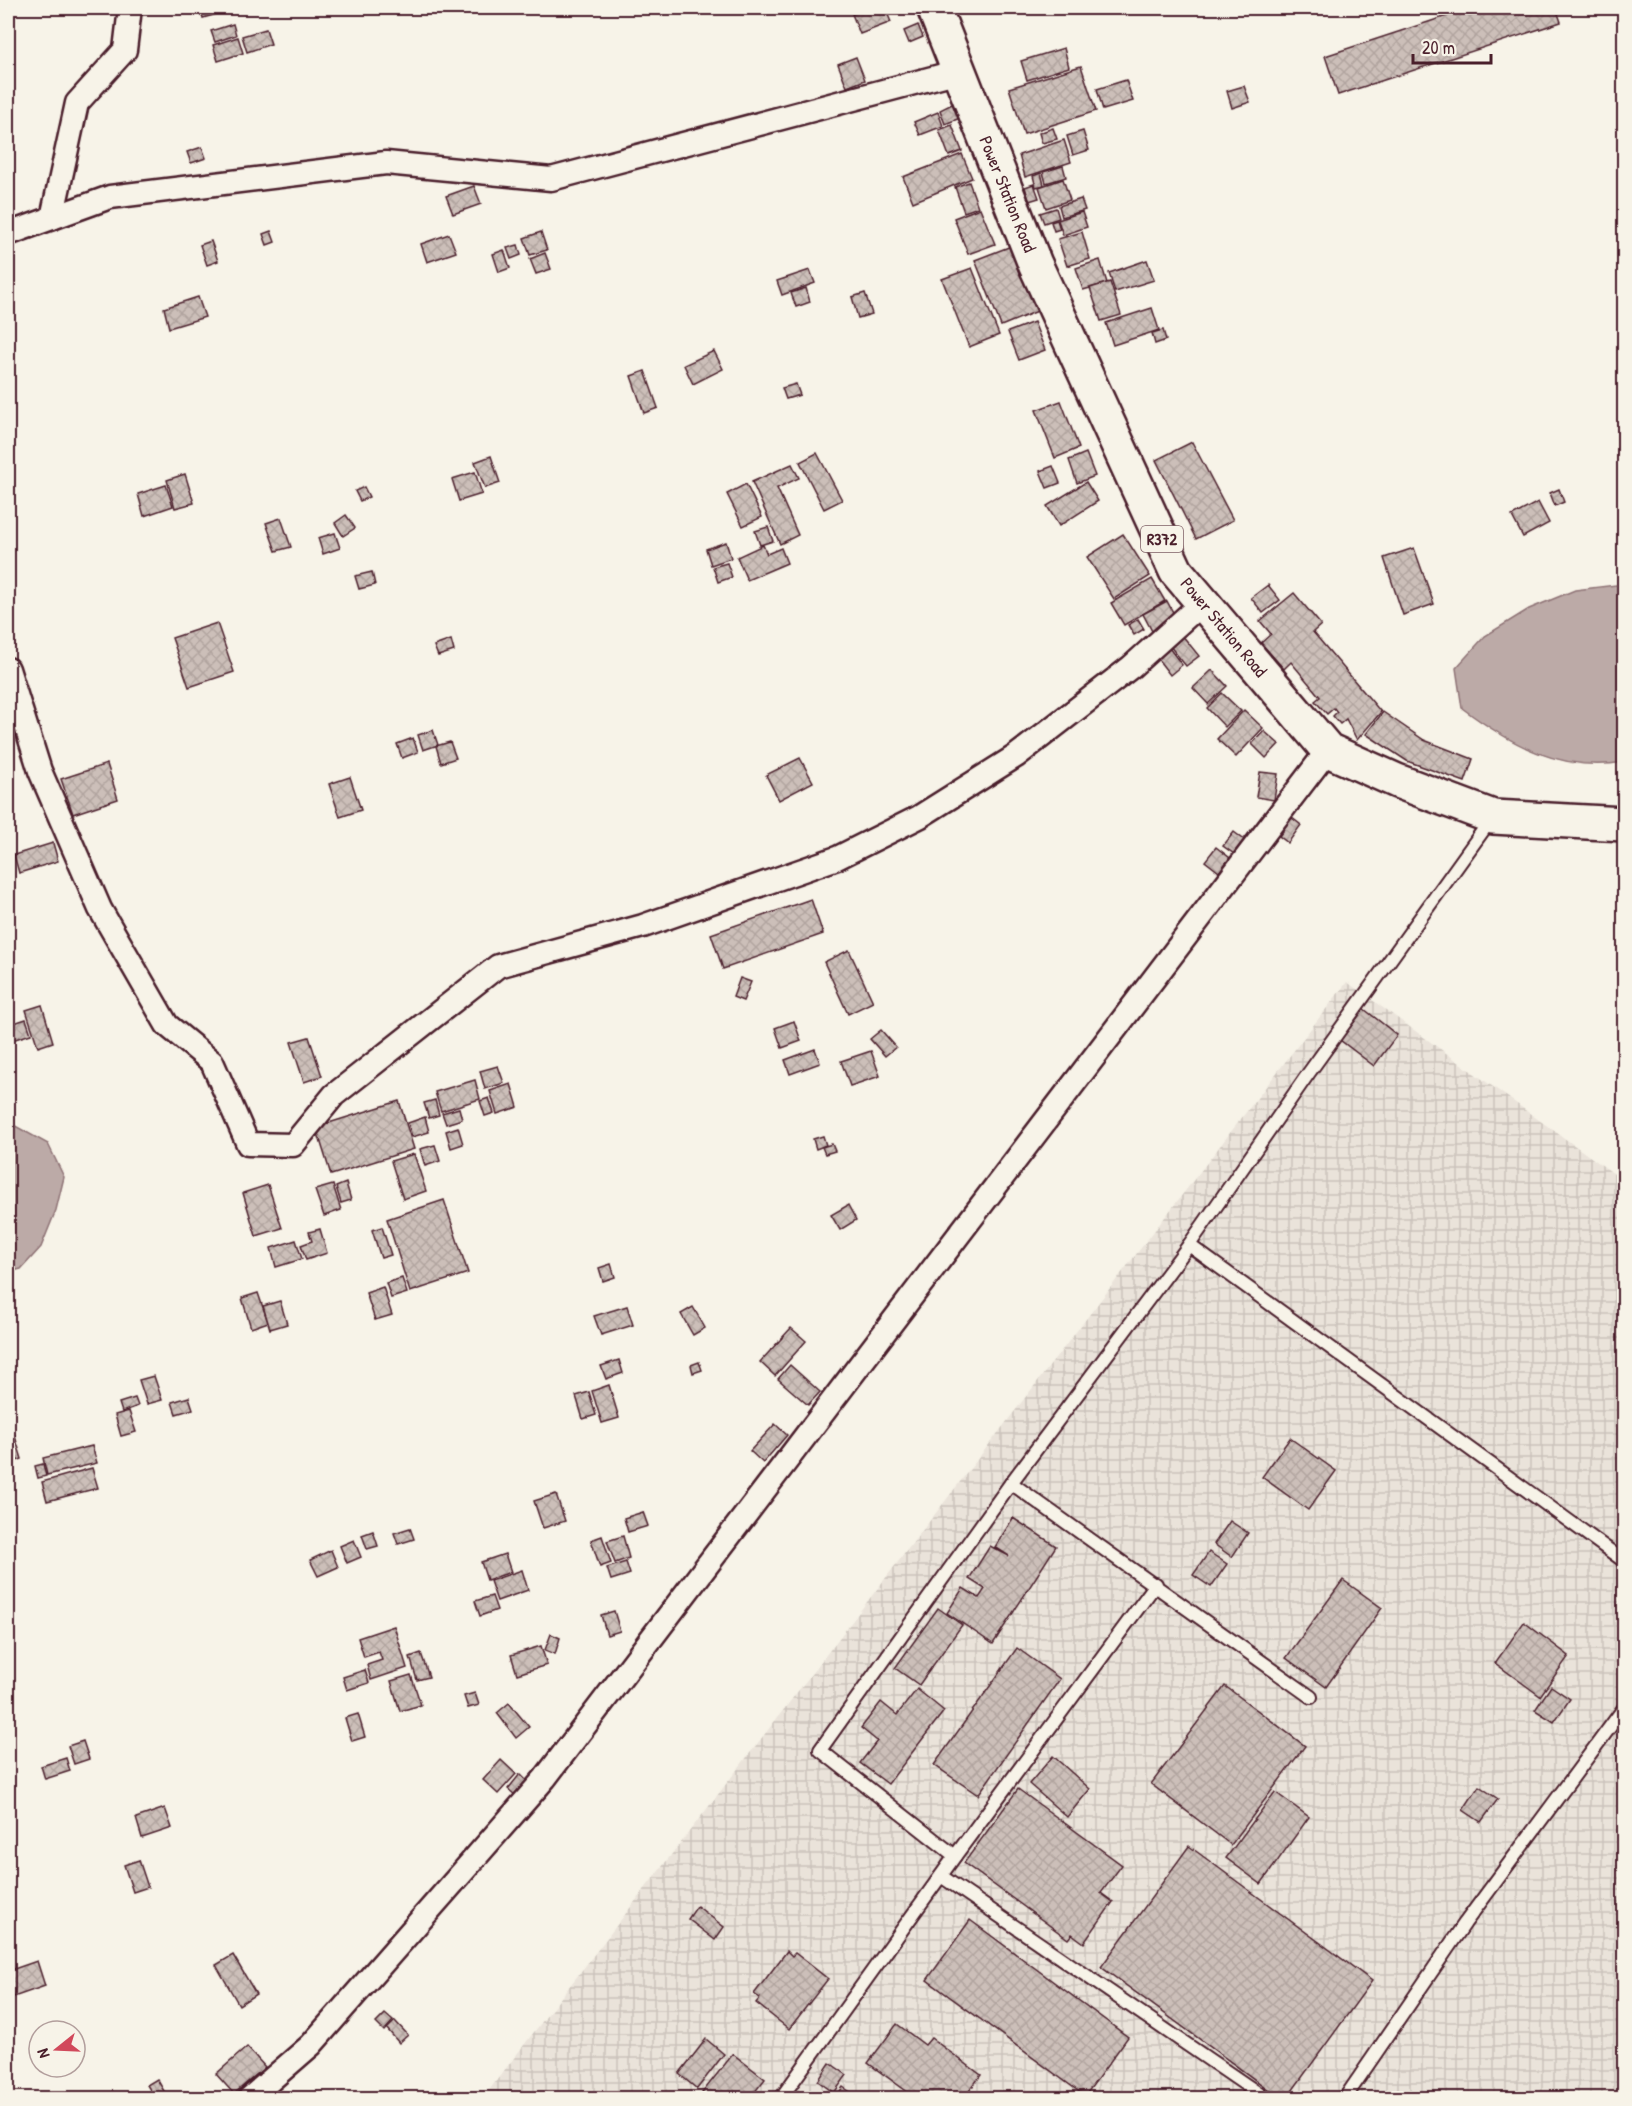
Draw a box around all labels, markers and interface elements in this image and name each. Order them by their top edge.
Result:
scale bar [1413,27,1491,65]
text: 20 m [1422,35,1455,60]
street label: Power Station Road [973,132,1043,256]
road number: R372 [1141,526,1183,552]
street label: Power Station Road [1175,572,1273,682]
north arrow [27,2019,87,2079]
text: N [31,2046,55,2061]

